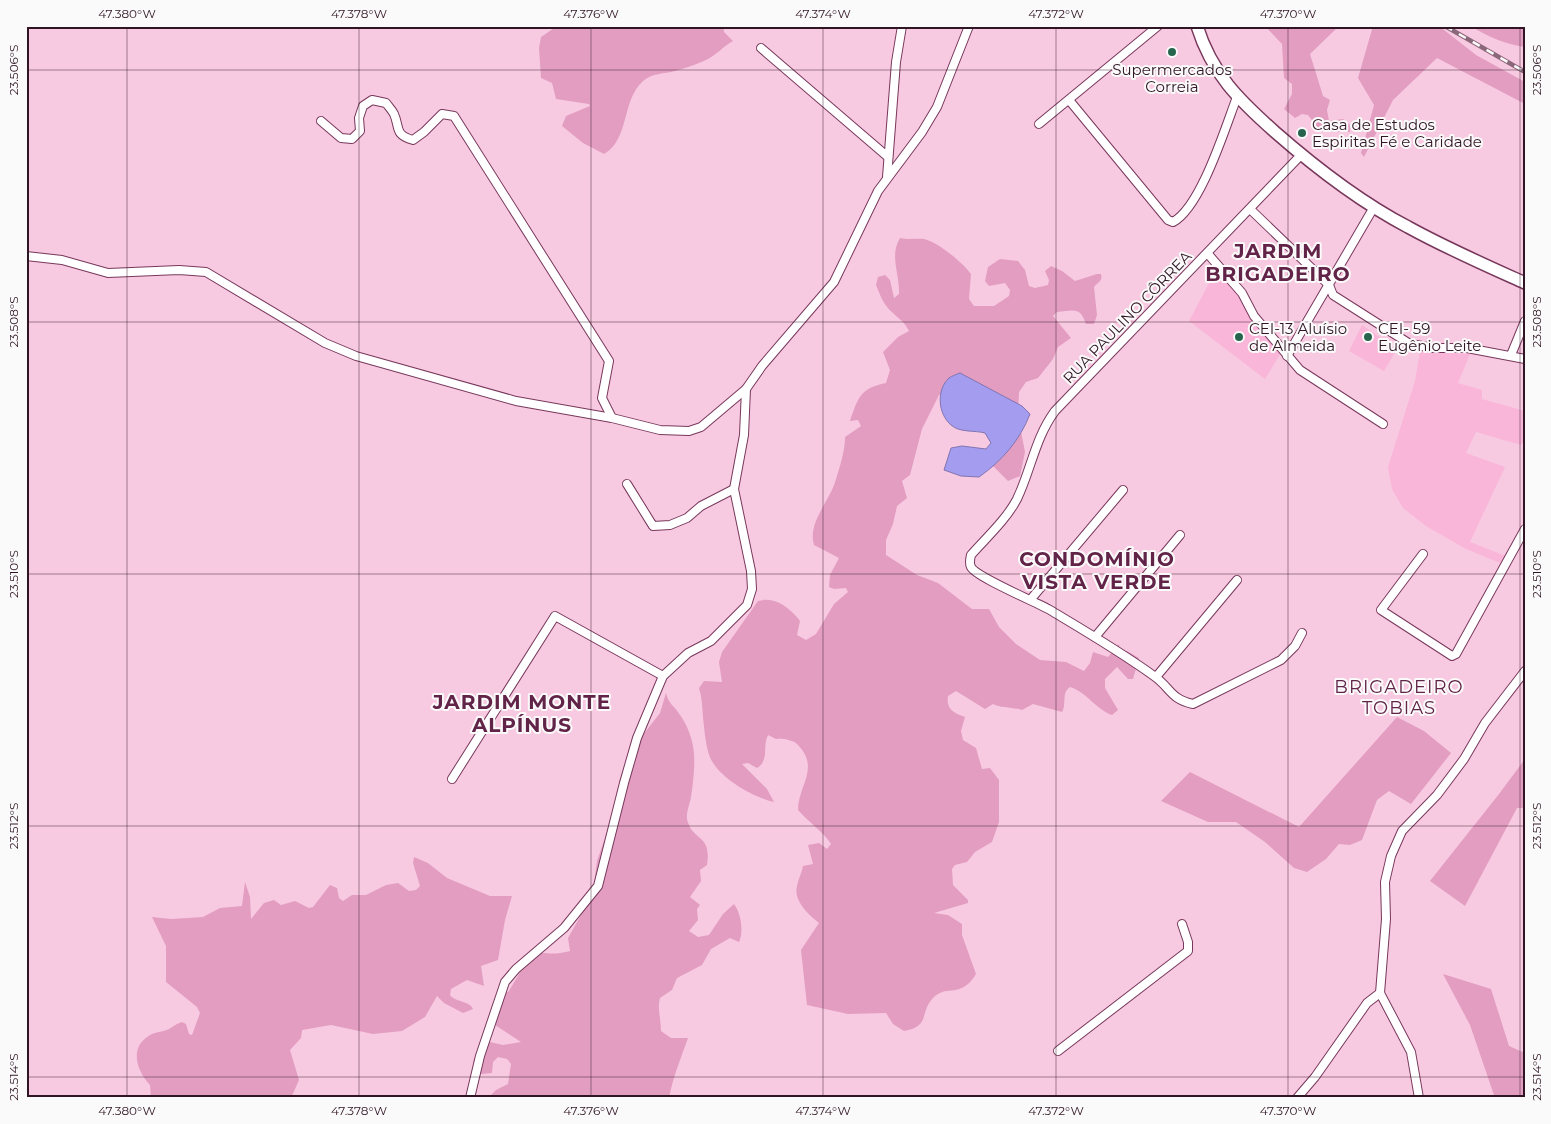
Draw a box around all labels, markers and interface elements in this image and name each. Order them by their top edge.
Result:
text: 47.380°W [98,6,156,21]
text: 47.378°W [331,6,387,21]
text: 47.376°W [563,6,619,21]
text: 47.374°W [795,6,851,21]
text: 47.372°W [1028,6,1084,21]
text: 47.370°W [1260,6,1316,21]
text: 23.506°S [6,45,21,95]
text: 23.506°S [1529,45,1544,95]
marker: Supermercados Correia [1166,46,1178,58]
place label: Supermercados Correia [1112,60,1232,96]
place label: Casa de Estudos Espiritas Fé e Caridade [1312,115,1482,151]
marker: Casa de Estudos Espiritas Fé e Caridade [1296,127,1308,139]
district label: JARDIM BRIGADEIRO [1205,239,1351,286]
street label: RUA PAULINO CÔRREA [1059,247,1195,387]
text: 23.508°S [6,296,21,348]
text: 23.508°S [1529,296,1544,348]
place label: CEI-13 Aluísio de Almeida [1249,319,1347,355]
place label: CEI- 59 Eugênio Leite [1378,319,1481,355]
marker: CEI-13 Aluísio de Almeida [1233,331,1245,343]
marker: CEI- 59 Eugênio Leite [1362,331,1374,343]
district label: CONDOMÍNIO VISTA VERDE [1019,547,1175,594]
text: 23.510°S [6,550,21,598]
text: 23.510°S [1529,550,1544,598]
district label: BRIGADEIRO TOBIAS [1334,676,1464,719]
district label: JARDIM MONTE ALPÍNUS [432,690,611,737]
text: 23.512°S [6,803,21,849]
text: 23.512°S [1529,803,1544,849]
text: 23.514°S [6,1053,21,1101]
text: 23.514°S [1529,1053,1544,1101]
text: 47.380°W [98,1103,156,1118]
text: 47.378°W [331,1103,387,1118]
text: 47.376°W [563,1103,619,1118]
text: 47.374°W [795,1103,851,1118]
text: 47.372°W [1028,1103,1084,1118]
text: 47.370°W [1260,1103,1316,1118]

